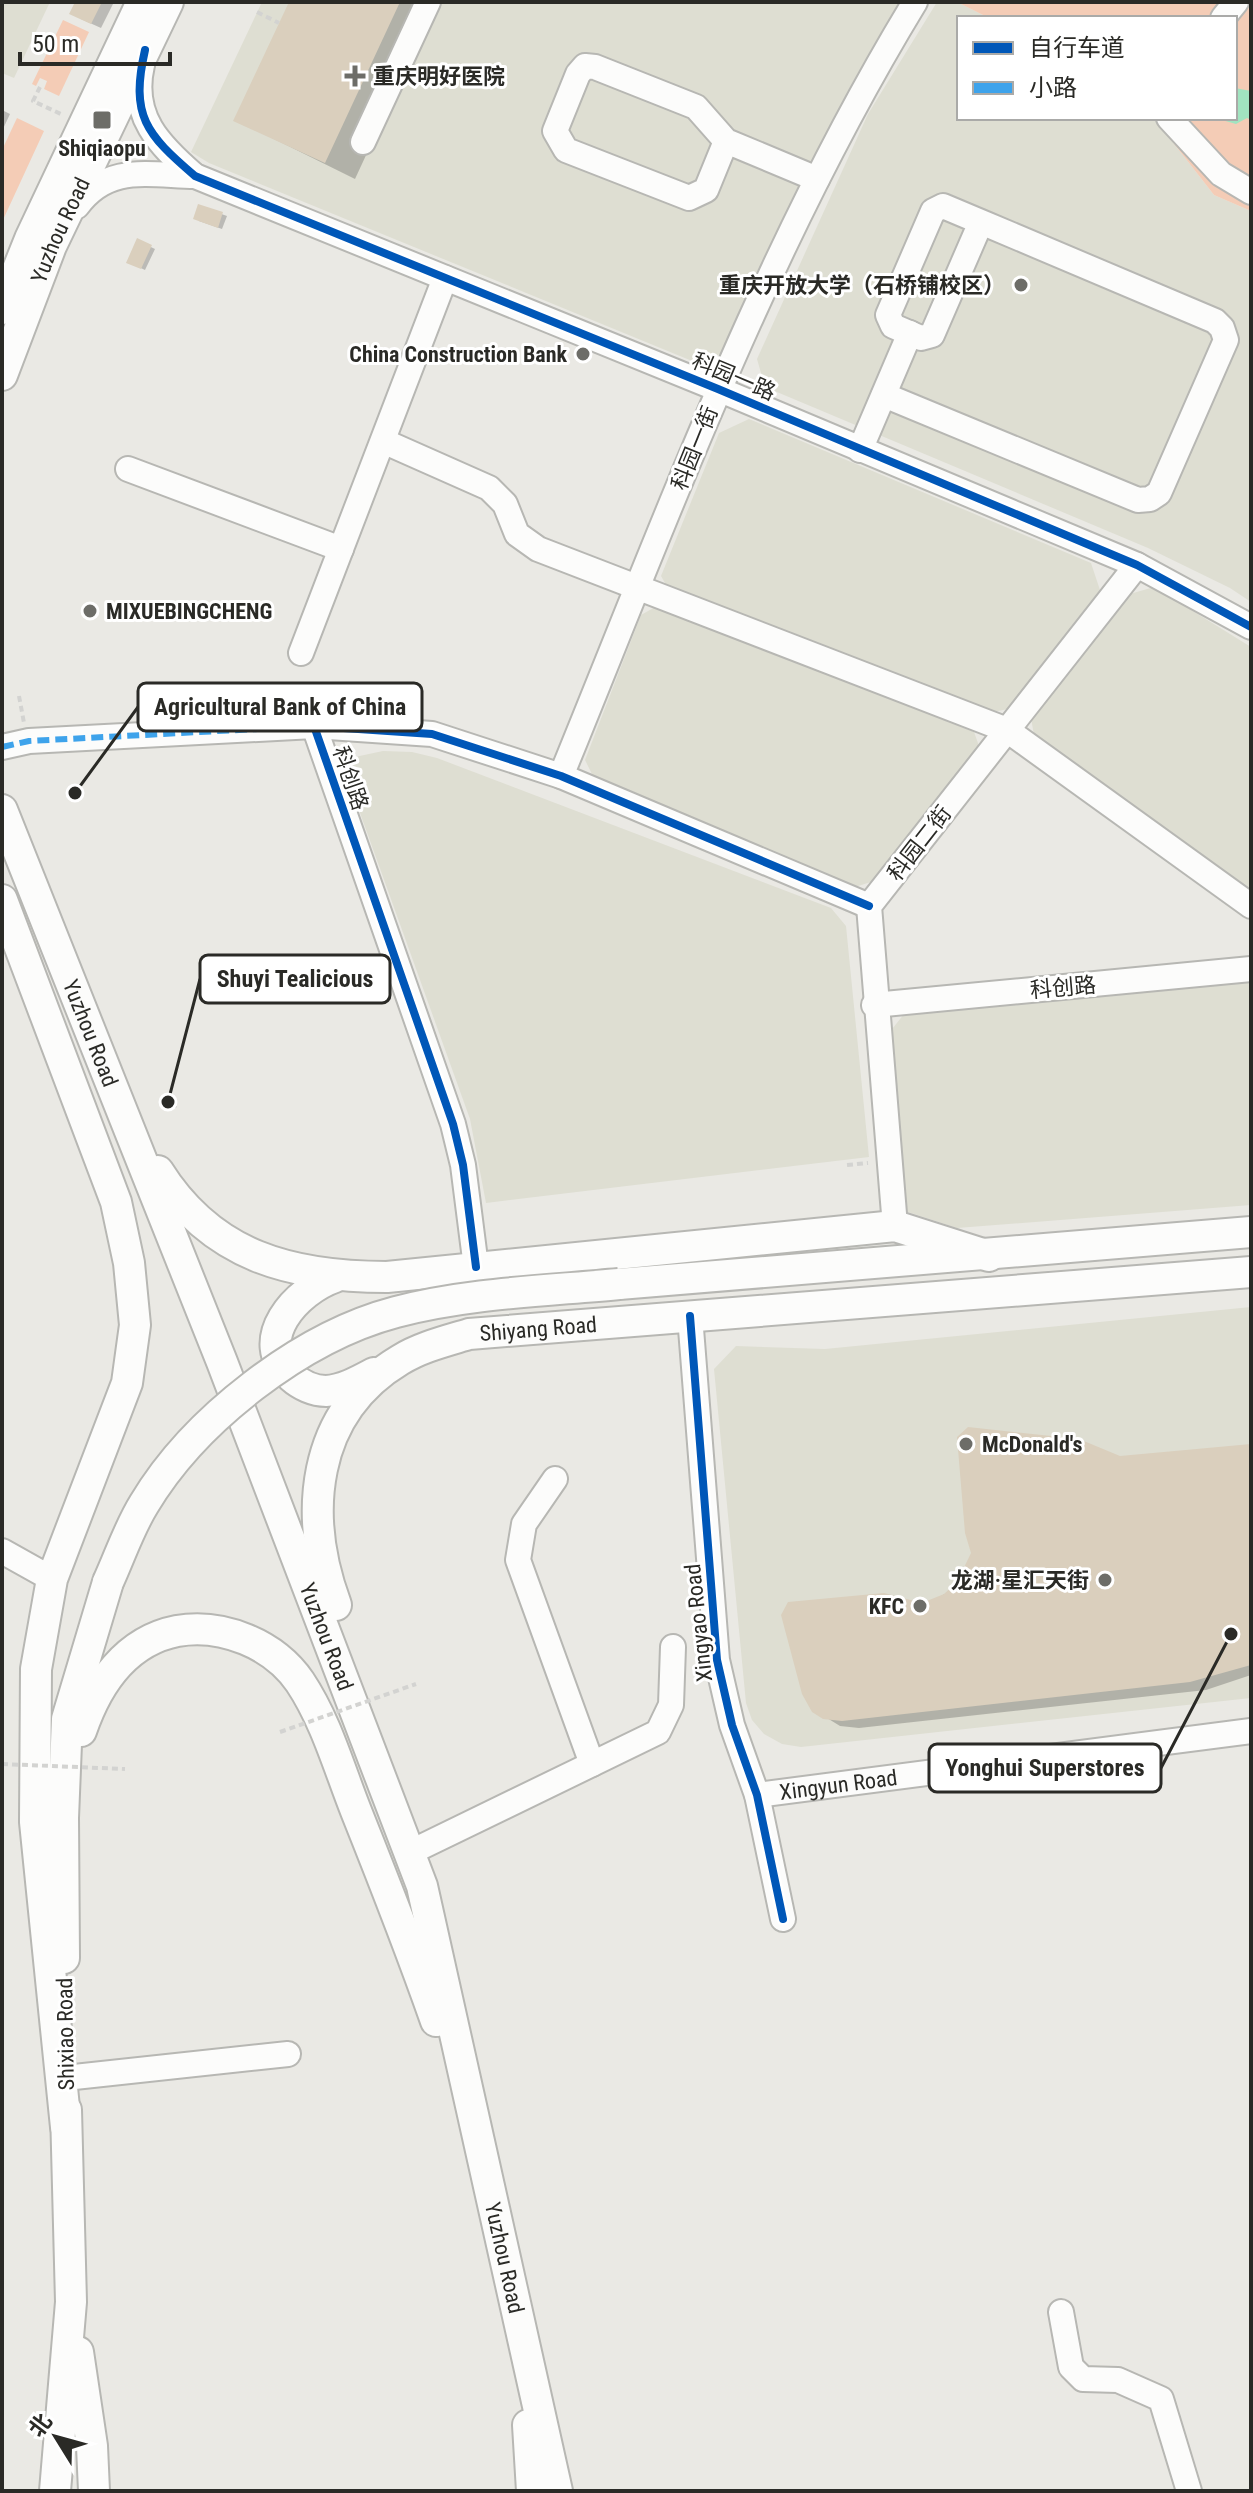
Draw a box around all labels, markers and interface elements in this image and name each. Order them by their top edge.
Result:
scale bar [20,16,170,66]
legend [957,16,1237,120]
text: 50 m [32,30,79,58]
text: 自行车道 [1029,34,1125,62]
place label: 重庆明好医院 [373,64,505,89]
marker: 重庆明好医院 [344,65,366,87]
text: 小路 [1029,74,1077,102]
marker: Shiqiaopu [91,109,113,131]
place label: Shiqiaopu [58,136,146,161]
street label: Yuzhou Road [26,174,95,287]
place label: 重庆开放大学（石桥铺校区） [719,273,1005,298]
marker: 重庆开放大学（石桥铺校区） [1012,276,1030,294]
place label: China Construction Bank [349,342,567,367]
marker: China Construction Bank [574,345,592,363]
street label: 科园一路 [688,348,779,405]
street label: 科园一街 [666,403,723,494]
place label: MIXUEBINGCHENG [106,599,272,624]
marker: MIXUEBINGCHENG [81,602,99,620]
callout: Agricultural Bank of China [138,683,422,731]
text: Agricultural Bank of China [154,693,406,721]
street label: 科创路 [328,743,373,813]
street label: 科园二街 [882,801,956,886]
callout: Shuyi Tealicious [200,955,390,1003]
text: Shuyi Tealicious [217,965,373,993]
street label: 科创路 [1029,972,1097,1003]
street label: Yuzhou Road [58,976,123,1090]
street label: Shiyang Road [479,1312,598,1346]
place label: McDonald's [982,1432,1082,1457]
marker: McDonald's [957,1435,975,1453]
street label: Xingyao Road [680,1563,717,1683]
place label: 龙湖·星汇天街 [951,1568,1089,1593]
marker: 龙湖·星汇天街 [1096,1571,1114,1589]
street label: Yuzhou Road [294,1579,358,1694]
place label: KFC [869,1594,904,1619]
marker: KFC [911,1597,929,1615]
callout: Yonghui Superstores [929,1744,1161,1792]
text: Yonghui Superstores [945,1754,1145,1782]
street label: Xingyun Road [778,1765,899,1805]
street label: Shixiao Road [52,1977,79,2090]
street label: Yuzhou Road [480,2200,529,2316]
north arrow [16,2397,96,2477]
text: 北 [24,2409,57,2442]

